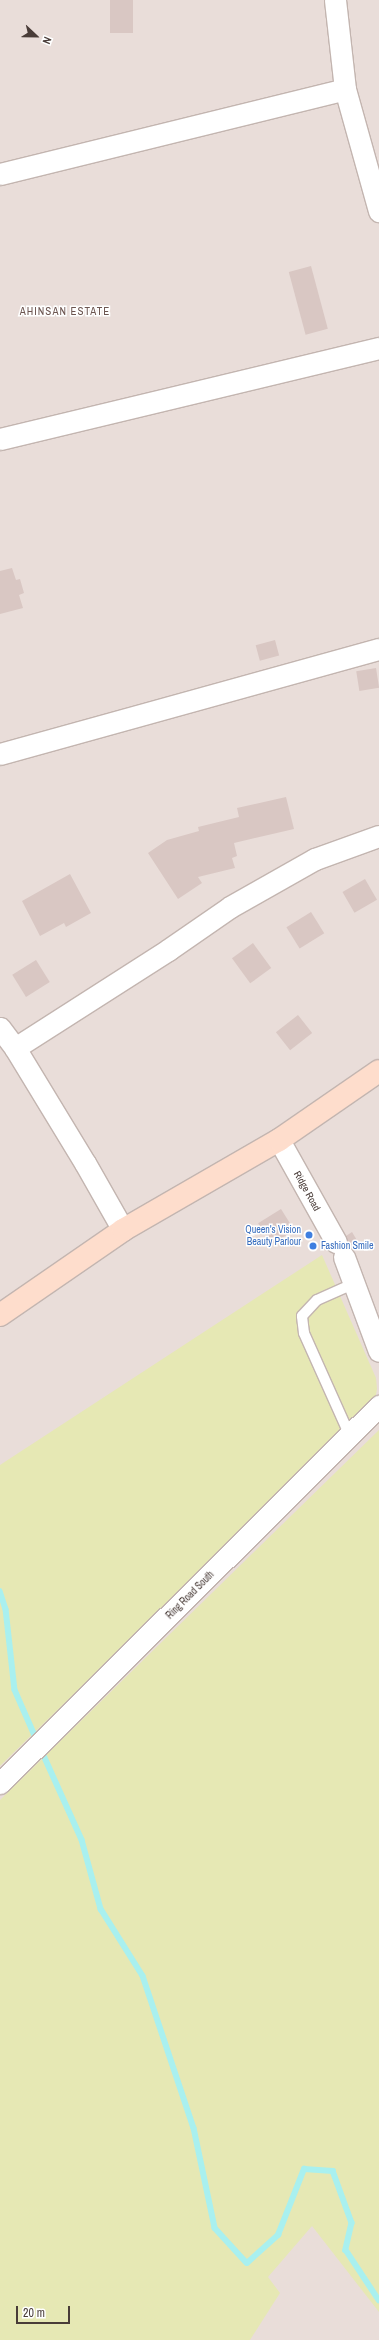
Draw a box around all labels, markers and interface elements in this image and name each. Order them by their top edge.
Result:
north arrow [16,16,56,56]
text: N [39,35,55,46]
district label: AHINSAN ESTATE [20,304,110,318]
street label: Ridge Road [291,1169,323,1213]
place label: Queen's Vision Beauty Parlour [245,1223,301,1246]
marker: Queen's Vision Beauty Parlour [304,1230,314,1240]
place label: Fashion Smile [321,1240,373,1252]
marker: Fashion Smile [308,1241,318,1251]
street label: Ring Road South [164,1569,216,1621]
scale bar [18,2298,72,2324]
text: 20 m [23,2305,45,2321]

